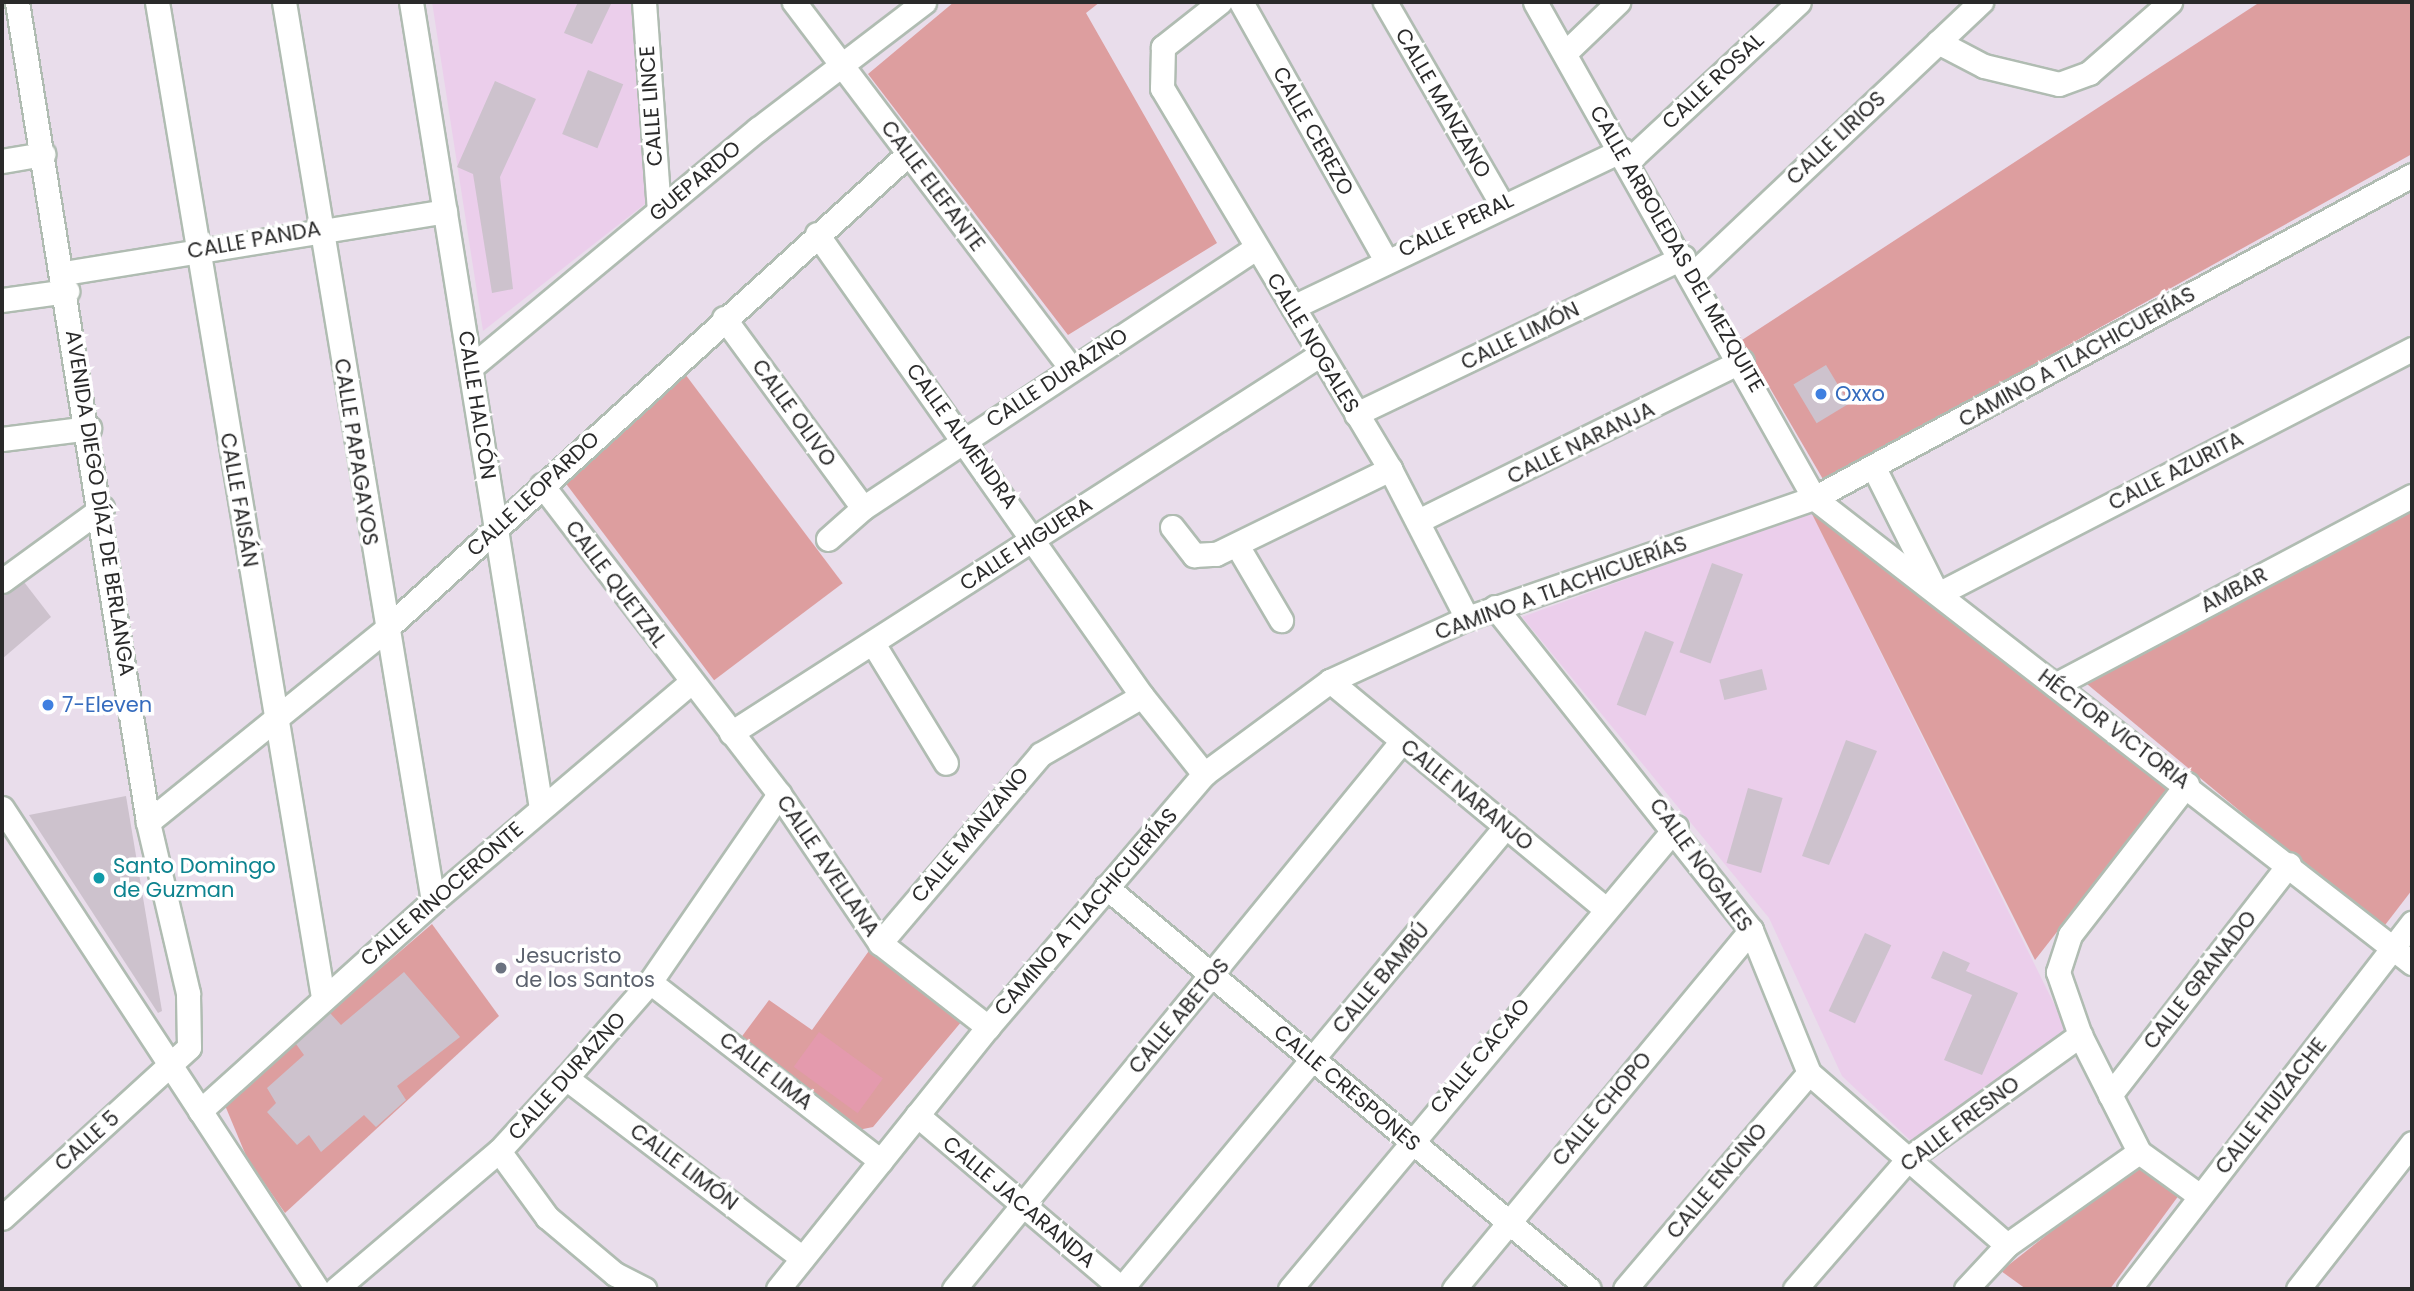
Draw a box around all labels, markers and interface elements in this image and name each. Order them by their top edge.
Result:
street label: CALLE MANZANO [1390,24,1496,182]
street label: CALLE ROSAL [1657,28,1769,134]
street label: CALLE LINCE [634,45,668,167]
street label: CALLE CEREZO [1267,62,1359,200]
street label: CALLE LIRIOS [1781,86,1891,190]
street label: CALLE ARBOLEDAS DEL MEZQUITE [1584,101,1770,397]
street label: CALLE ELEFANTE [876,116,990,256]
street label: GUEPARDO [644,135,746,227]
street label: CALLE PERAL [1395,187,1517,263]
street label: CALLE PANDA [185,216,323,264]
street label: CALLE NOGALES [1261,268,1365,418]
street label: CAMINO A TLACHICUERÍAS [1954,281,2200,433]
street label: CALLE LIMÓN [1457,297,1583,375]
street label: CALLE DURAZNO [982,323,1132,433]
street label: AVENIDA DIEGO DÍAZ DE BERLANGA [60,328,140,678]
street label: CALLE HALCÓN [453,329,501,481]
street label: CALLE OLIVO [747,354,841,472]
street label: CALLE PAPAGAYOS [329,357,383,547]
street label: CALLE ALMENDRA [901,358,1023,514]
place label: Oxxo [1835,381,1885,407]
marker: Oxxo [1813,386,1829,402]
street label: CALLE NARANJA [1503,396,1659,490]
street label: CALLE LEOPARDO [462,426,604,562]
street label: CALLE AZURITA [2104,426,2248,516]
street label: CALLE FAISÁN [215,431,263,569]
street label: CALLE HIGUERA [955,492,1097,596]
street label: CALLE QUETZAL [560,516,672,652]
street label: CAMINO A TLACHICUERÍAS [1432,531,1690,645]
street label: AMBAR [2196,562,2272,618]
street label: HÉCTOR VICTORIA [2033,664,2195,794]
place label: 7-Eleven [62,692,152,718]
marker: 7-Eleven [40,697,56,713]
street label: CALLE NARANJO [1396,734,1538,856]
street label: CALLE MANZANO [906,762,1034,908]
street label: CALLE AVELLANA [771,790,885,942]
street label: CALLE NOGALES [1644,793,1758,937]
street label: CAMINO A TLACHICUERÍAS [989,803,1183,1021]
street label: CALLE RINOCERONTE [356,817,528,971]
place label: Santo Domingo de Guzman [113,853,276,903]
marker: Santo Domingo de Guzman [91,870,107,886]
street label: CALLE GRANADO [2138,906,2262,1054]
street label: CALLE BAMBÚ [1327,917,1435,1039]
place label: Jesucristo de los Santos [515,943,655,993]
street label: CALLE ABETOS [1123,953,1235,1079]
marker: Jesucristo de los Santos [493,960,509,976]
street label: CALLE CACAO [1425,993,1535,1119]
street label: CALLE DURAZNO [503,1007,631,1145]
street label: CALLE CRESPONES [1269,1019,1425,1157]
street label: CALLE LIMA [714,1027,818,1115]
street label: CALLE HUIZACHE [2210,1033,2332,1179]
street label: CALLE CHOPO [1547,1047,1657,1171]
street label: CALLE FRESNO [1895,1071,2025,1177]
street label: CALLE 5 [50,1106,124,1176]
street label: CALLE LIMÓN [625,1118,743,1216]
street label: CALLE ENCINO [1661,1118,1773,1244]
street label: CALLE JACARANDA [938,1131,1100,1273]

